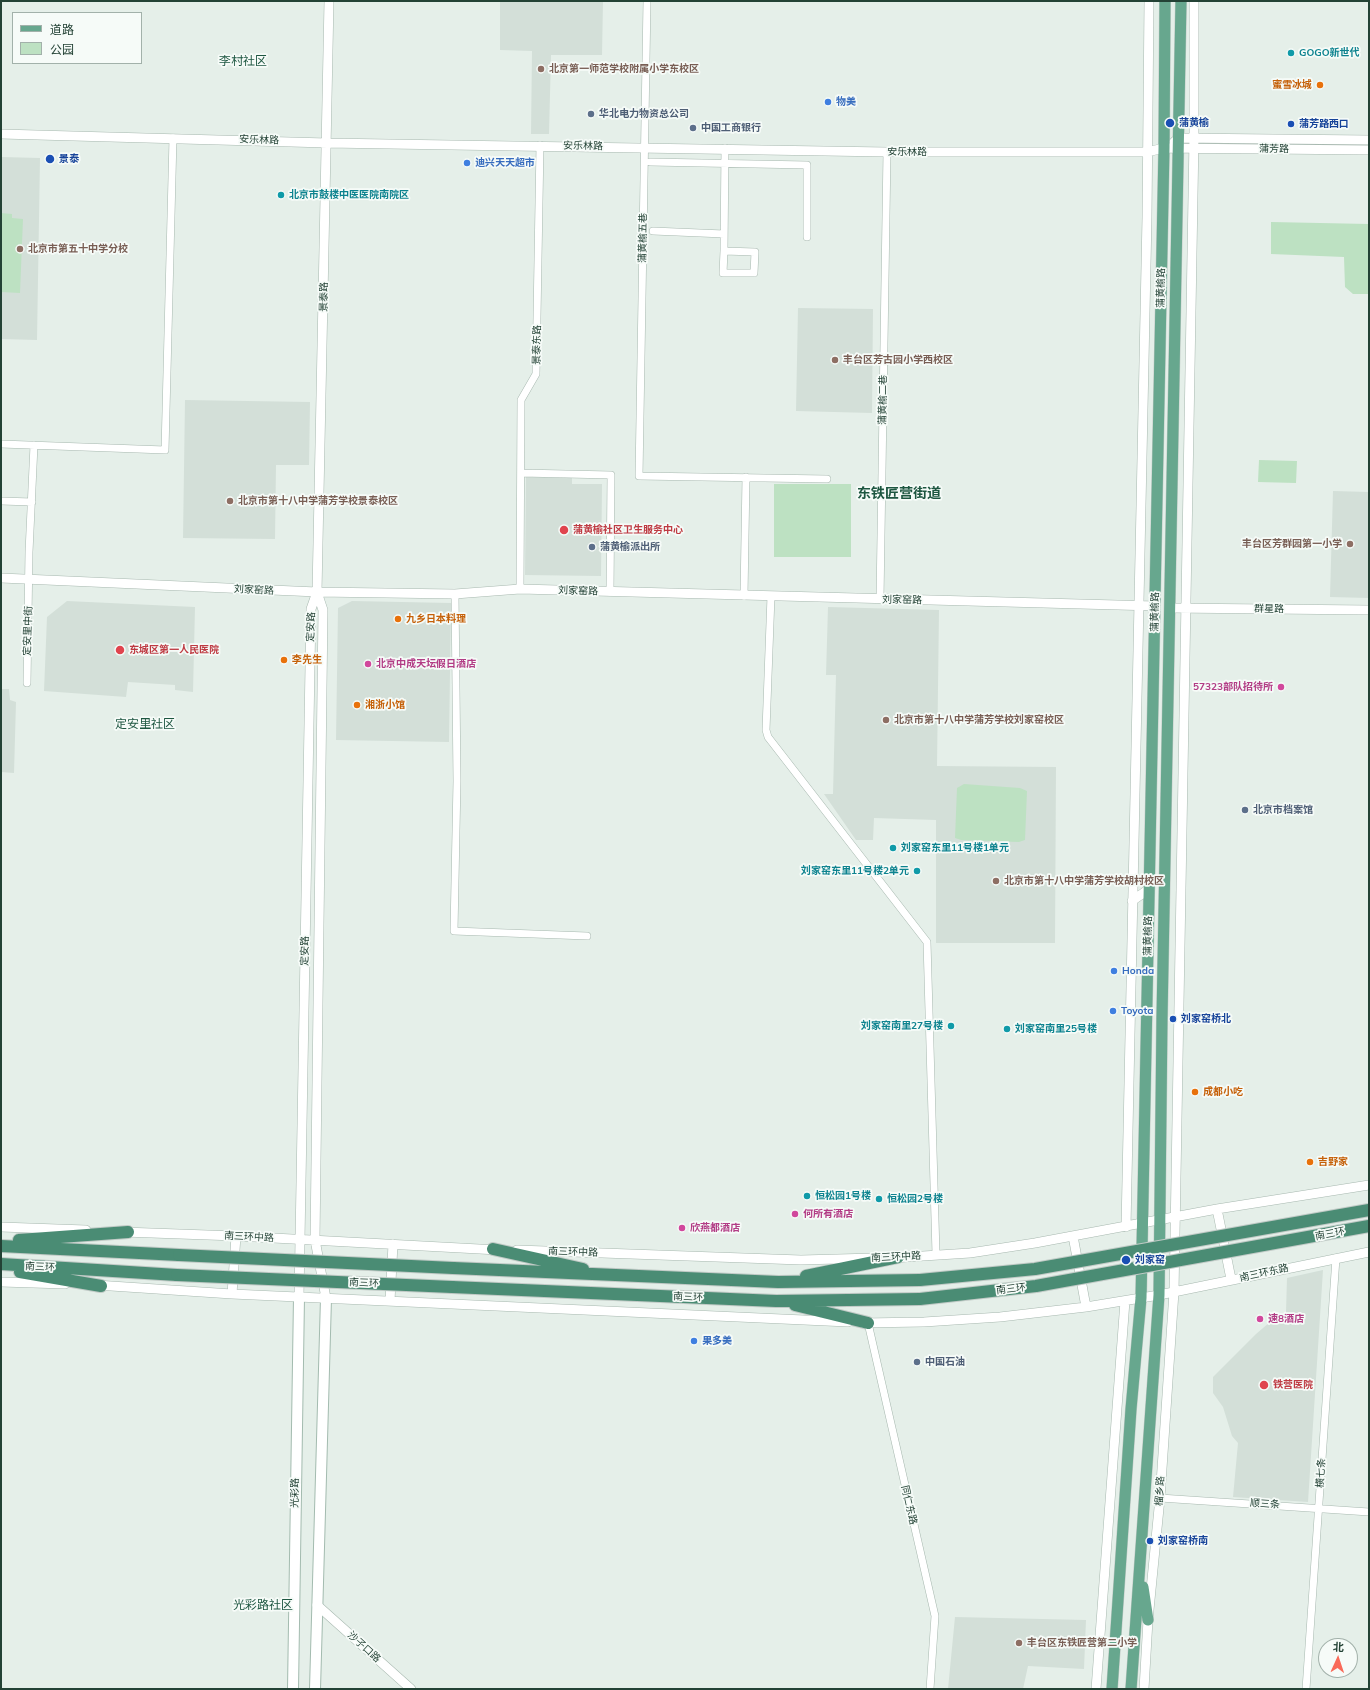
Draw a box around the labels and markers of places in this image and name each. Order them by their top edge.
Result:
place label: GOGO新世代 [1299,47,1360,59]
marker: GOGO新世代 [1286,48,1296,58]
place label: 北京第一师范学校附属小学东校区 [549,63,699,75]
marker: 北京第一师范学校附属小学东校区 [536,64,546,74]
place label: 蜜雪冰城 [1272,79,1312,91]
marker: 蜜雪冰城 [1315,80,1325,90]
place label: 物美 [836,96,856,108]
marker: 物美 [823,97,833,107]
place label: 华北电力物资总公司 [599,108,689,120]
marker: 华北电力物资总公司 [586,109,596,119]
marker: 蒲黄榆 [1164,117,1176,129]
place label: 蒲黄榆 [1179,117,1209,129]
place label: 蒲芳路西口 [1299,118,1349,130]
marker: 蒲芳路西口 [1286,119,1296,129]
place label: 中国工商银行 [701,122,761,134]
marker: 中国工商银行 [688,123,698,133]
marker: 景泰 [44,153,56,165]
place label: 景泰 [59,153,79,165]
place label: 迪兴天天超市 [475,157,535,169]
marker: 迪兴天天超市 [462,158,472,168]
place label: 北京市鼓楼中医医院南院区 [289,189,409,201]
marker: 北京市鼓楼中医医院南院区 [276,190,286,200]
place label: 北京市第五十中学分校 [28,243,128,255]
marker: 北京市第五十中学分校 [15,244,25,254]
place label: 丰台区芳古园小学西校区 [843,354,953,366]
marker: 丰台区芳古园小学西校区 [830,355,840,365]
place label: 北京市第十八中学蒲芳学校景泰校区 [238,495,398,507]
marker: 北京市第十八中学蒲芳学校景泰校区 [225,496,235,506]
marker: 蒲黄榆社区卫生服务中心 [558,524,570,536]
place label: 蒲黄榆社区卫生服务中心 [573,524,683,536]
place label: 丰台区芳群园第一小学 [1242,538,1342,550]
marker: 丰台区芳群园第一小学 [1345,539,1355,549]
place label: 蒲黄榆派出所 [600,541,660,553]
marker: 蒲黄榆派出所 [587,542,597,552]
place label: 九乡日本料理 [406,613,466,625]
marker: 九乡日本料理 [393,614,403,624]
marker: 东城区第一人民医院 [114,644,126,656]
place label: 东城区第一人民医院 [129,644,219,656]
place label: 李先生 [292,654,322,666]
marker: 李先生 [279,655,289,665]
place label: 北京中成天坛假日酒店 [376,658,476,670]
marker: 北京中成天坛假日酒店 [363,659,373,669]
place label: 57323部队招待所 [1193,681,1273,693]
marker: 57323部队招待所 [1276,682,1286,692]
place label: 湘浙小馆 [365,699,405,711]
marker: 湘浙小馆 [352,700,362,710]
place label: 北京市第十八中学蒲芳学校刘家窑校区 [894,714,1064,726]
marker: 北京市第十八中学蒲芳学校刘家窑校区 [881,715,891,725]
place label: 北京市档案馆 [1253,804,1313,816]
marker: 北京市档案馆 [1240,805,1250,815]
place label: 刘家窑东里11号楼1单元 [901,842,1009,854]
marker: 刘家窑东里11号楼1单元 [888,843,898,853]
place label: 刘家窑东里11号楼2单元 [801,865,909,877]
marker: 刘家窑东里11号楼2单元 [912,866,922,876]
place label: 北京市第十八中学蒲芳学校胡村校区 [1004,875,1164,887]
marker: 北京市第十八中学蒲芳学校胡村校区 [991,876,1001,886]
place label: Honda [1122,965,1154,977]
marker: Honda [1109,966,1119,976]
place label: Toyota [1121,1005,1153,1017]
marker: Toyota [1108,1006,1118,1016]
place label: 刘家窑桥北 [1181,1013,1231,1025]
marker: 刘家窑桥北 [1168,1014,1178,1024]
place label: 刘家窑南里27号楼 [861,1020,943,1032]
marker: 刘家窑南里27号楼 [946,1021,956,1031]
place label: 刘家窑南里25号楼 [1015,1023,1097,1035]
marker: 刘家窑南里25号楼 [1002,1024,1012,1034]
place label: 成都小吃 [1203,1086,1243,1098]
marker: 成都小吃 [1190,1087,1200,1097]
place label: 吉野家 [1318,1156,1348,1168]
marker: 吉野家 [1305,1157,1315,1167]
place label: 恒松园1号楼 [815,1190,871,1202]
marker: 恒松园1号楼 [802,1191,812,1201]
place label: 恒松园2号楼 [887,1193,943,1205]
marker: 恒松园2号楼 [874,1194,884,1204]
place label: 何所有酒店 [803,1208,853,1220]
marker: 何所有酒店 [790,1209,800,1219]
place label: 欣燕都酒店 [690,1222,740,1234]
marker: 欣燕都酒店 [677,1223,687,1233]
marker: 刘家窑 [1120,1254,1132,1266]
place label: 刘家窑 [1135,1254,1165,1266]
place label: 速8酒店 [1268,1313,1304,1325]
marker: 速8酒店 [1255,1314,1265,1324]
place label: 果多美 [702,1335,732,1347]
marker: 果多美 [689,1336,699,1346]
place label: 中国石油 [925,1356,965,1368]
marker: 中国石油 [912,1357,922,1367]
marker: 铁营医院 [1258,1379,1270,1391]
place label: 铁营医院 [1273,1379,1313,1391]
place label: 刘家窑桥南 [1158,1535,1208,1547]
marker: 刘家窑桥南 [1145,1536,1155,1546]
place label: 丰台区东铁匠营第二小学 [1027,1637,1137,1649]
marker: 丰台区东铁匠营第二小学 [1014,1638,1024,1648]

